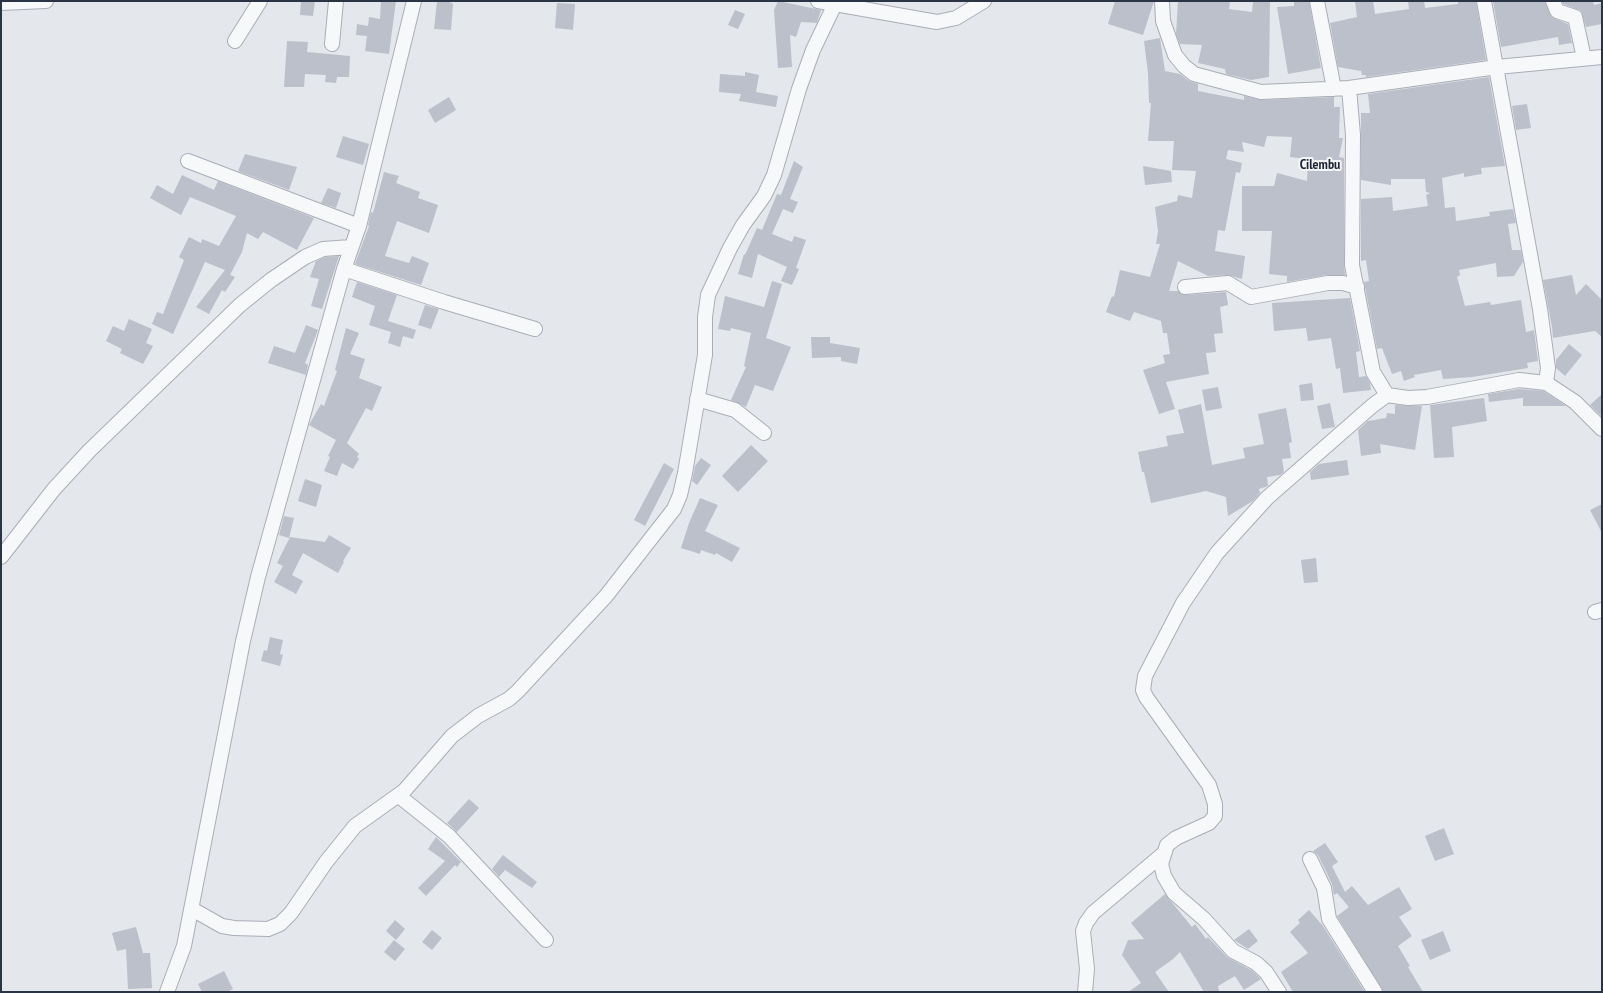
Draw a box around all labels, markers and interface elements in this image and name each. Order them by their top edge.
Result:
district label: Cilembu [1300,157,1340,173]

